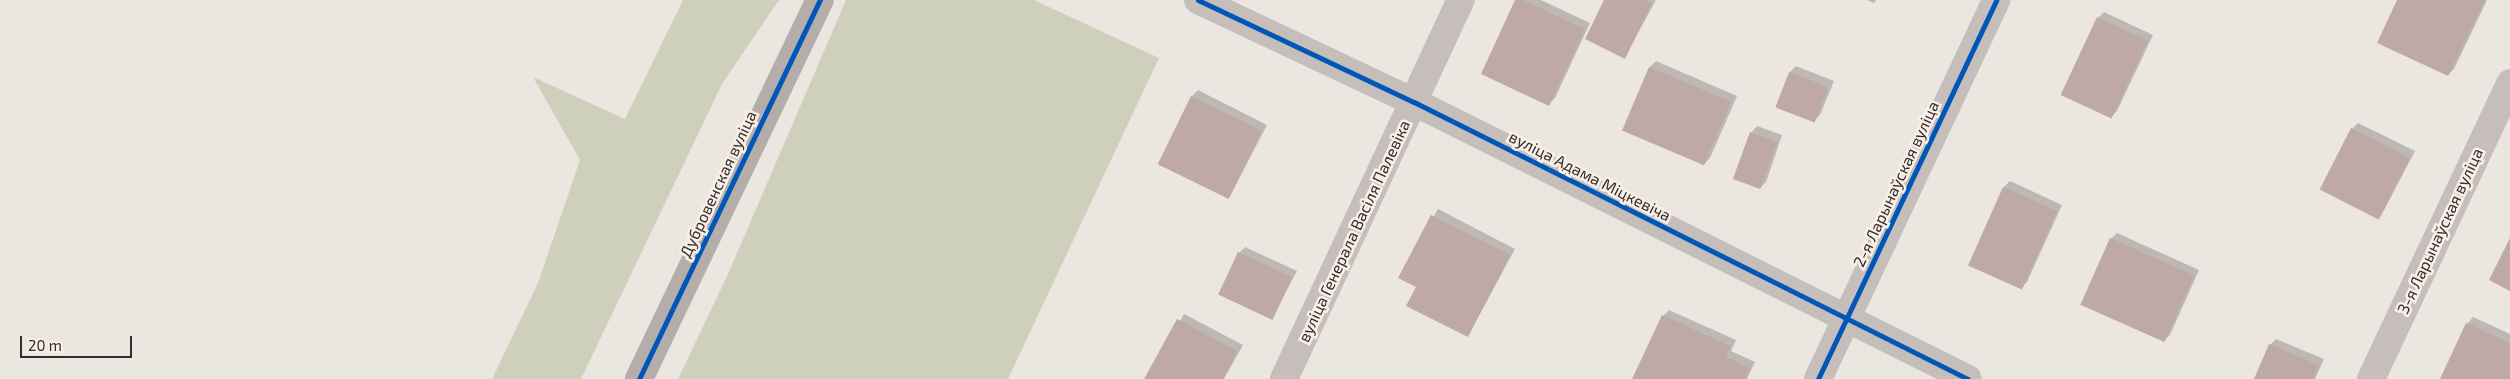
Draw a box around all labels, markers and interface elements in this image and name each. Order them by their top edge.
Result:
street label: 2-я Ларынаўская вуліца [1849,98,1943,270]
street label: Дубровенская вуліца [676,108,760,260]
street label: вуліца Генерала Васіля Палевіка [1294,117,1414,345]
street label: вуліца Адама Міцкевіча [1506,127,1674,225]
street label: 3-я Ларынаўская вуліца [2393,145,2487,317]
scale bar [22,326,135,358]
text: 20 m [28,336,62,354]

